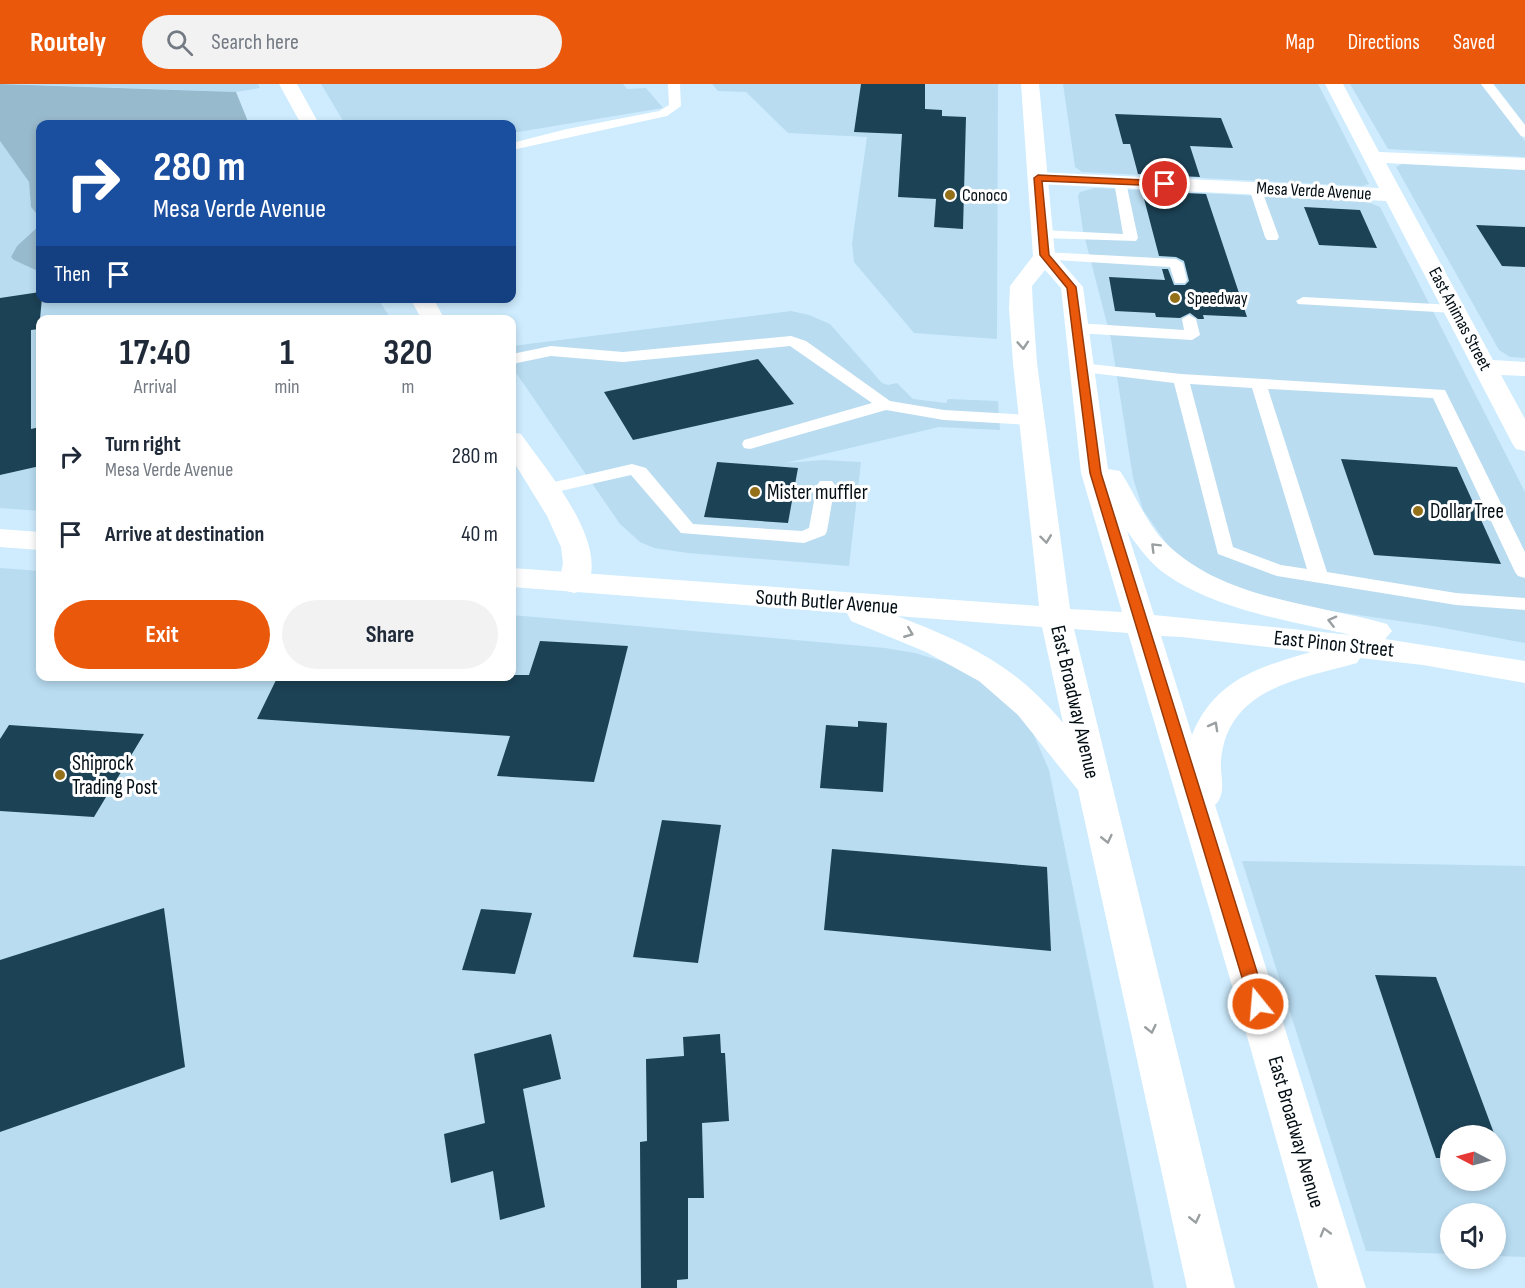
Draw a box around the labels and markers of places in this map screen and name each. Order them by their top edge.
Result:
pin [1139,158,1190,209]
place label: Conoco [962,185,1008,206]
marker: Conoco [943,188,957,202]
place label: Speedway [1187,288,1248,309]
marker: Speedway [1168,291,1182,305]
place label: Mister muffler [767,480,868,505]
marker: Mister muffler [748,485,762,499]
place label: Dollar Tree [1430,499,1504,524]
marker: Dollar Tree [1411,504,1425,518]
place label: Shiprock Trading Post [72,751,158,800]
marker: Shiprock Trading Post [53,768,67,782]

